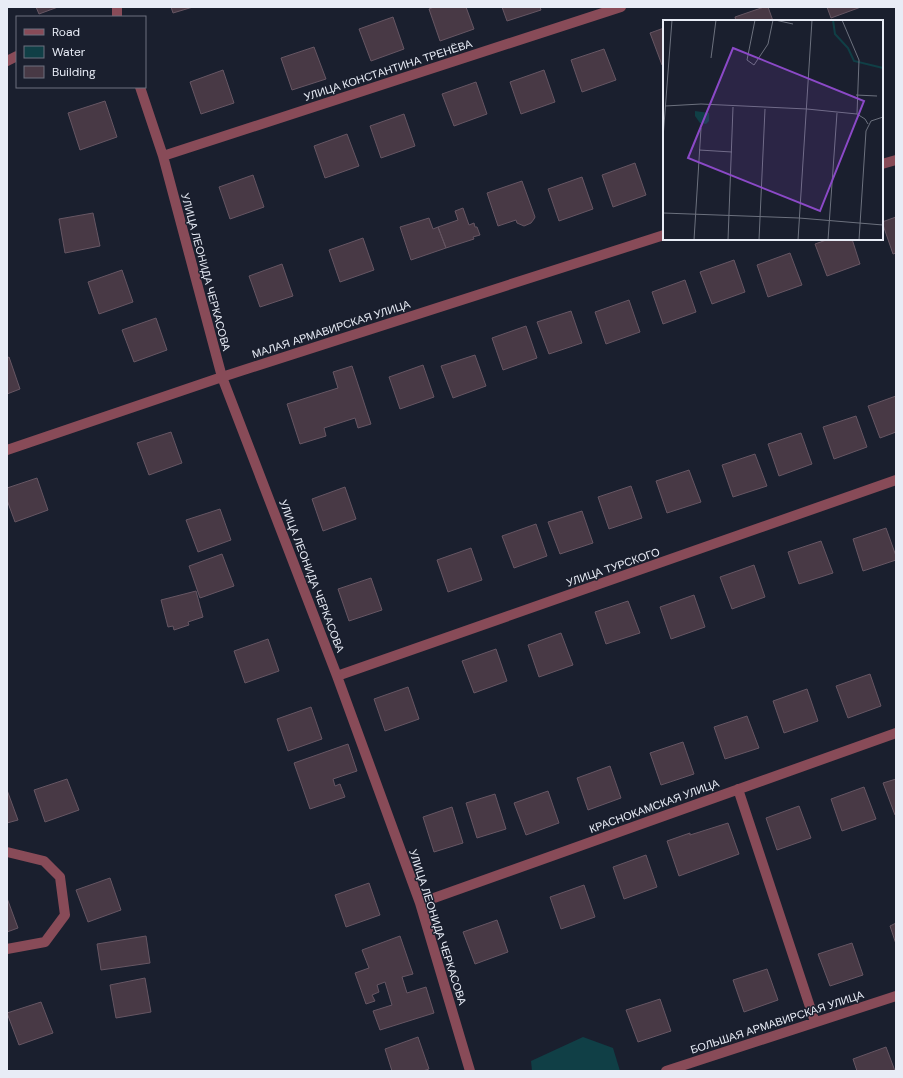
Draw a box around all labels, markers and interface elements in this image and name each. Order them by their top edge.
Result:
legend [16,16,146,88]
inset map [663,20,883,240]
text: Road [52,24,80,40]
street label: УЛИЦА КОНСТАНТИНА ТРЕНЁВА [302,36,474,104]
text: Water [52,44,86,60]
text: Building [52,64,96,80]
street label: УЛИЦА ЛЕОНИДА ЧЕРКАСОВА [178,192,234,353]
street label: МАЛАЯ АРМАВИРСКАЯ УЛИЦА [250,297,412,361]
street label: УЛИЦА ЛЕОНИДА ЧЕРКАСОВА [276,497,348,655]
street label: УЛИЦА ТУРСКОГО [565,544,662,590]
street label: КРАСНОКАМСКАЯ УЛИЦА [587,776,721,836]
street label: УЛИЦА ЛЕОНИДА ЧЕРКАСОВА [406,847,470,1007]
street label: БОЛЬШАЯ АРМАВИРСКАЯ УЛИЦА [689,987,866,1057]

